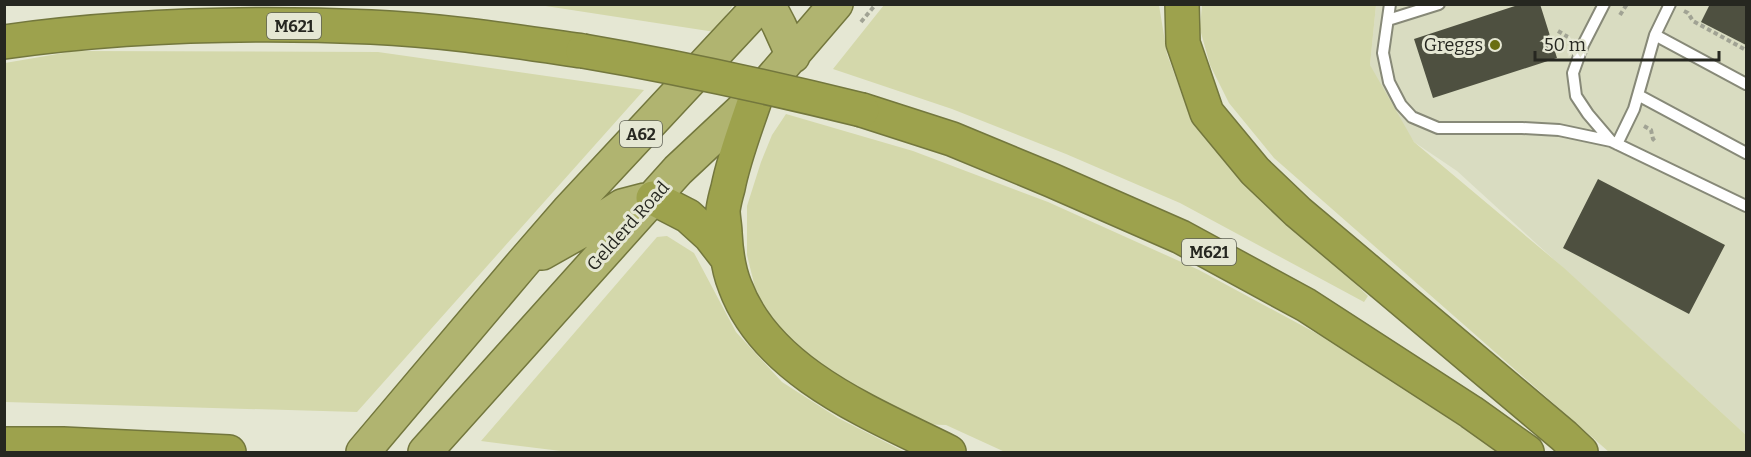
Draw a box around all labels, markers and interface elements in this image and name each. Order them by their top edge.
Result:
road number: M621 [267,13,321,39]
scale bar [1535,24,1720,62]
place label: Greggs [1424,34,1483,56]
text: 50 m [1544,34,1586,56]
marker: Greggs [1488,38,1502,52]
road number: A62 [620,121,662,147]
street label: Gelderd Road [582,176,674,275]
road number: M621 [1182,239,1236,265]

